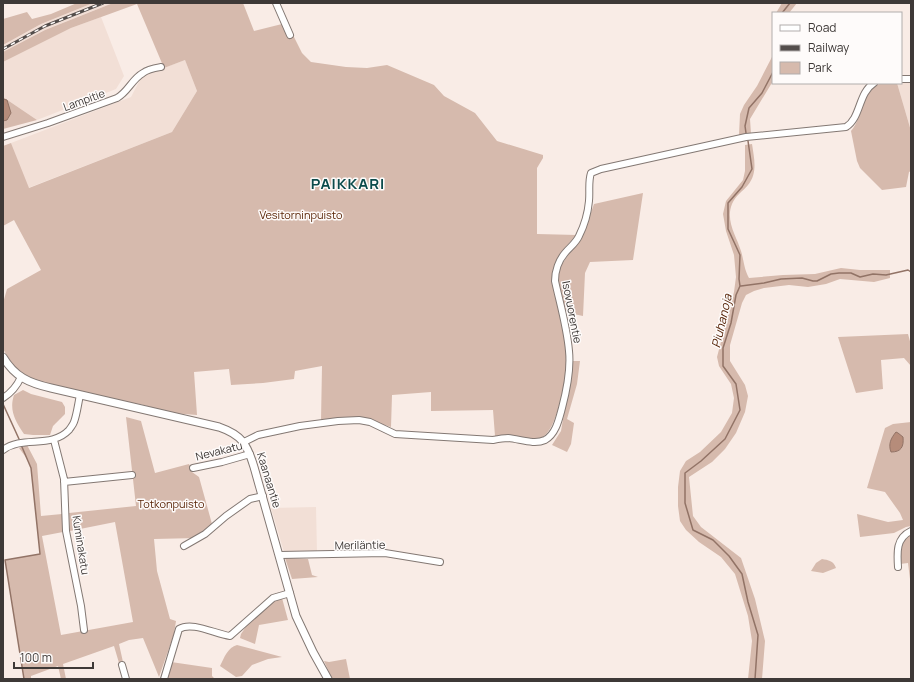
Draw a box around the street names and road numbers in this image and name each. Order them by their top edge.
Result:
street label: Lampitie [61,85,107,114]
street label: Isovuorentie [559,279,586,345]
street label: Nevakatu [194,437,244,464]
street label: Kaanaantie [254,450,285,510]
street label: Kuminakatu [69,514,94,576]
street label: Meriläntie [334,537,386,552]

